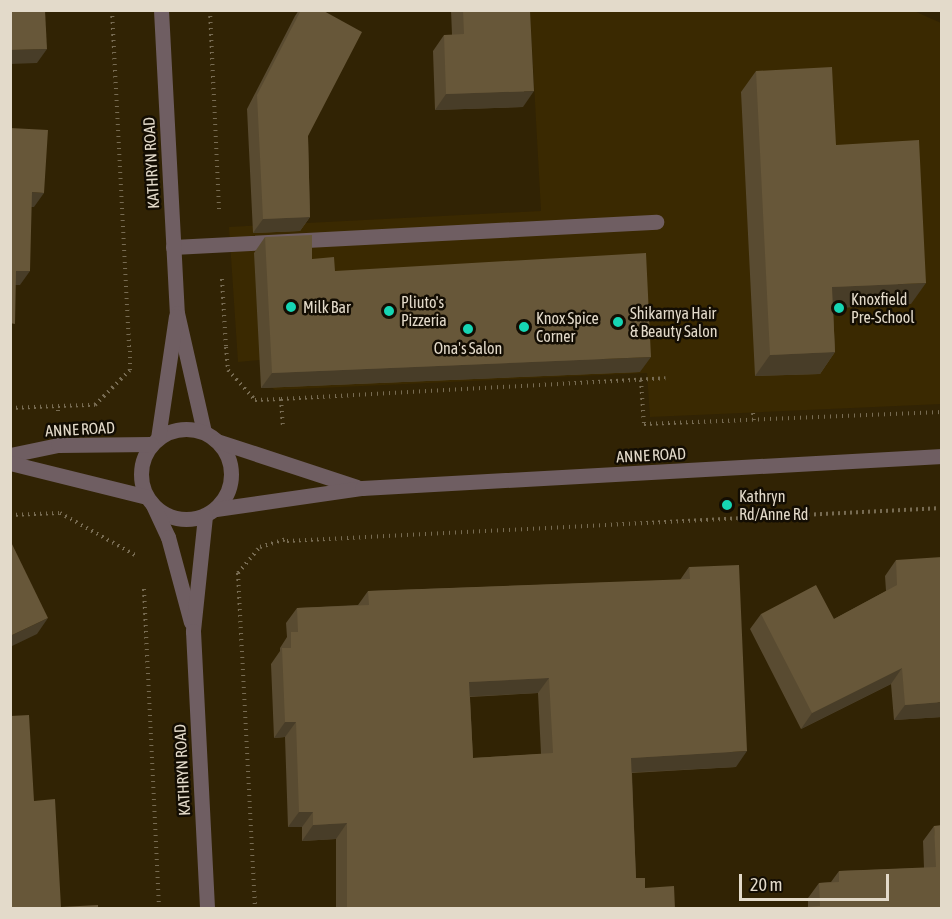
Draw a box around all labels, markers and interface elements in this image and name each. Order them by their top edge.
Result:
street label: KATHRYN ROAD [139,117,163,209]
place label: Knoxfield Pre-School [851,289,915,327]
place label: Pliuto's Pizzeria [401,292,447,330]
place label: Milk Bar [303,297,351,317]
marker: Milk Bar [284,300,298,314]
marker: Knoxfield Pre-School [832,301,846,315]
place label: Shikarnya Hair & Beauty Salon [630,303,717,341]
marker: Pliuto's Pizzeria [382,304,396,318]
place label: Knox Spice Corner [536,308,599,346]
marker: Shikarnya Hair & Beauty Salon [611,315,625,329]
marker: Knox Spice Corner [517,320,531,334]
marker: Ona's Salon [461,322,475,336]
place label: Ona's Salon [434,338,502,358]
street label: ANNE ROAD [45,418,115,440]
street label: ANNE ROAD [616,444,686,466]
place label: Kathryn Rd/Anne Rd [739,486,808,524]
marker: Kathryn Rd/Anne Rd [720,498,734,512]
street label: KATHRYN ROAD [170,724,194,816]
scale bar [742,862,892,900]
text: 20 m [750,874,782,895]

